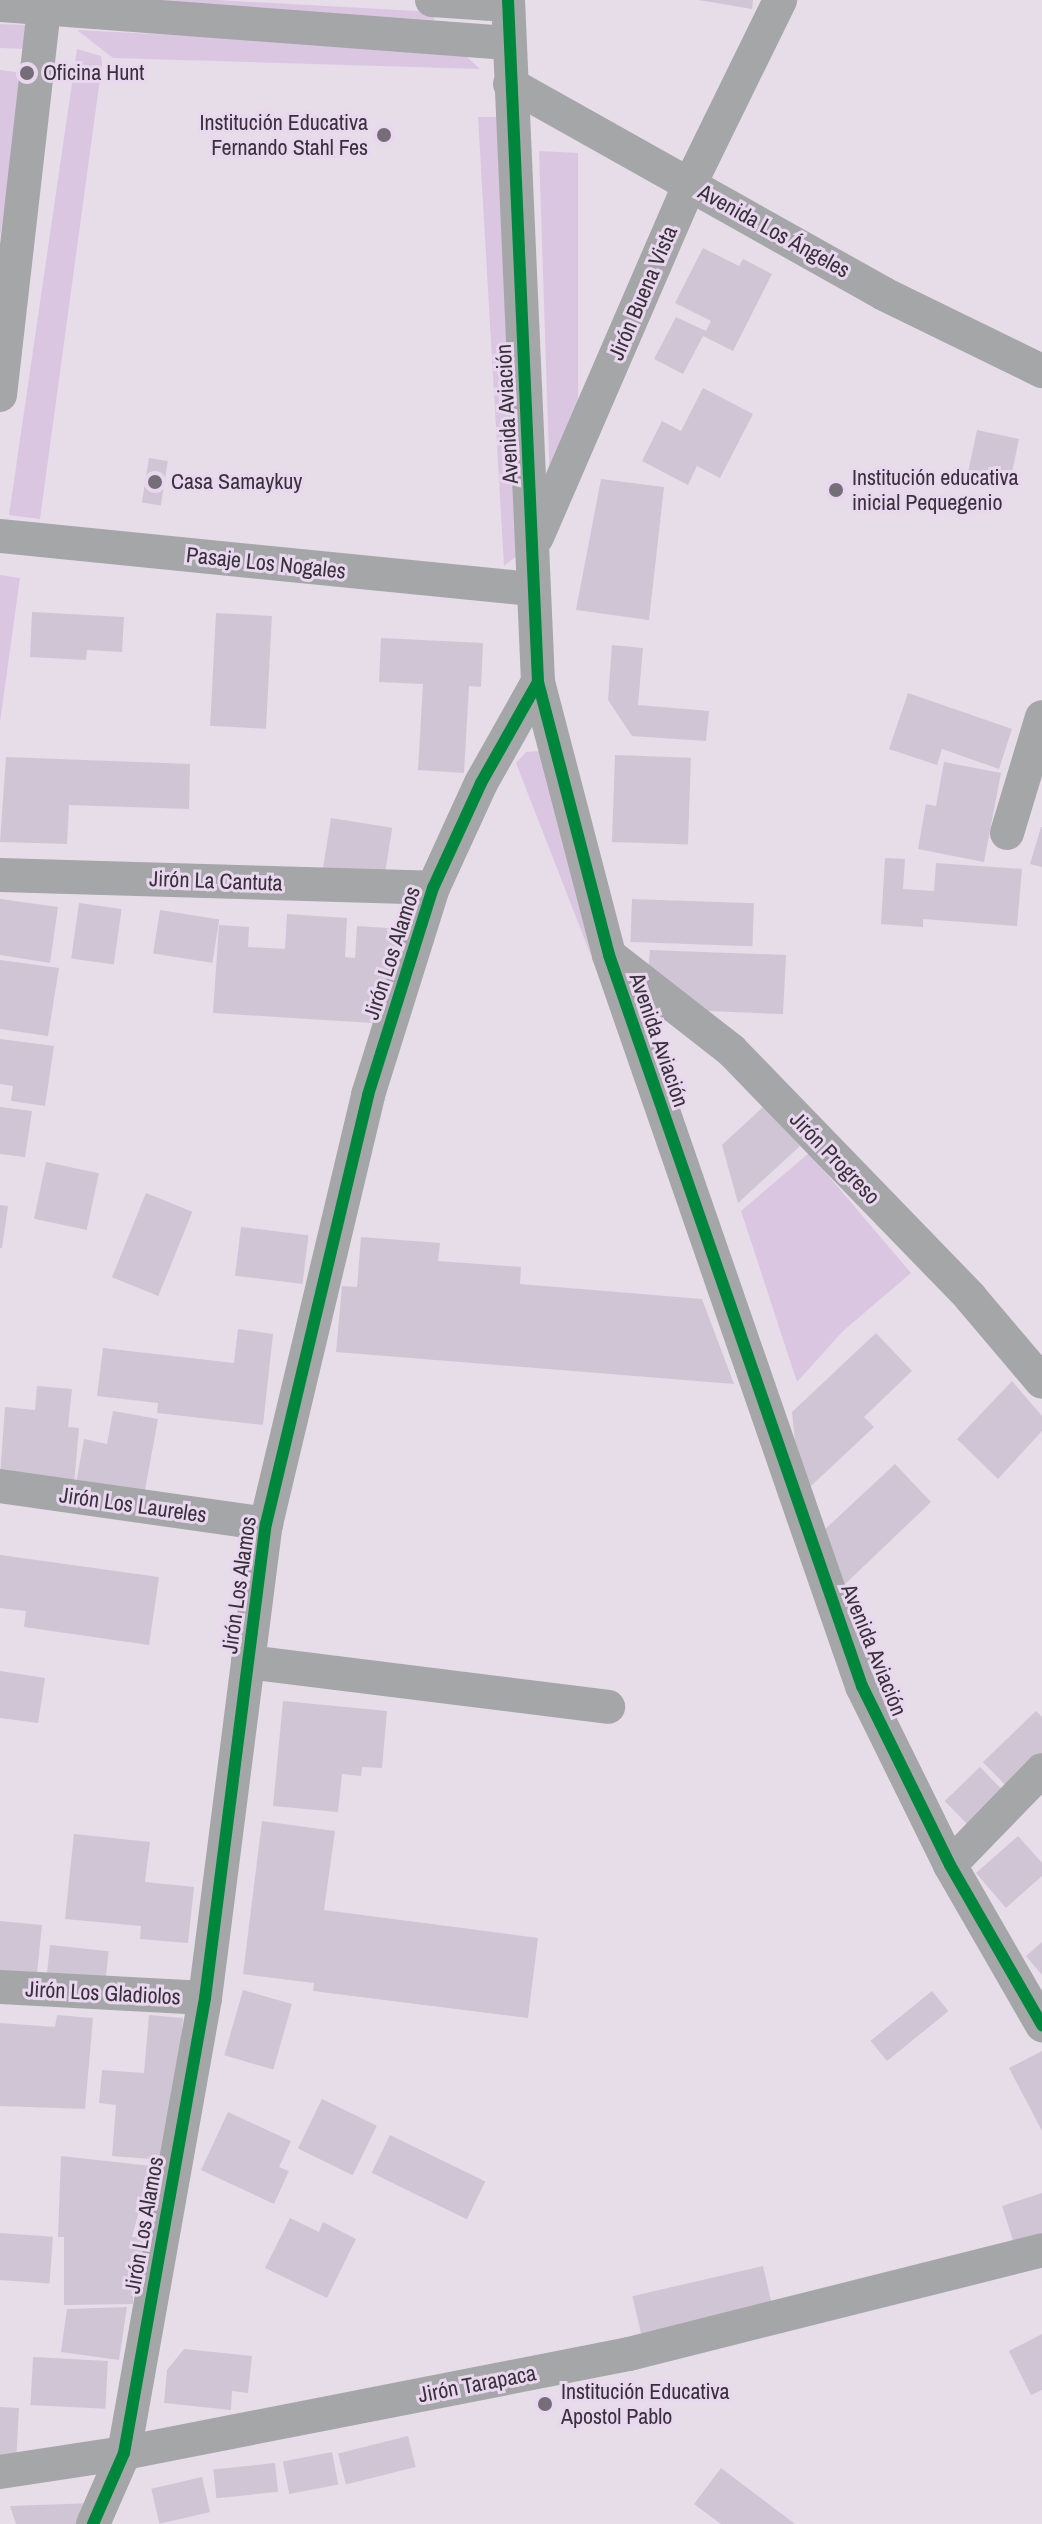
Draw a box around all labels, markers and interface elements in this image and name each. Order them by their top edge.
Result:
place label: Oficina Hunt [43,60,144,86]
marker: Oficina Hunt [18,64,36,82]
place label: Institución Educativa Fernando Stahl Fes [200,109,368,160]
marker: Institución Educativa Fernando Stahl Fes [375,126,393,144]
street label: Avenida Los Ángeles [693,178,855,284]
street label: Jirón Buena Vista [603,222,683,364]
street label: Avenida Aviación [490,343,524,485]
place label: Institución educativa inicial Pequegenio [852,464,1018,516]
place label: Casa Samaykuy [171,469,302,495]
marker: Casa Samaykuy [146,473,164,491]
marker: Institución educativa inicial Pequegenio [827,481,845,499]
street label: Pasaje Los Nogales [185,541,347,585]
street label: Jirón La Cantuta [149,865,283,897]
street label: Jirón Los Alamos [358,883,426,1023]
street label: Avenida Aviación [624,969,694,1111]
street label: Jirón Progreso [784,1106,886,1210]
street label: Jirón Los Laureles [58,1482,208,1528]
street label: Jirón Los Alamos [216,1514,262,1656]
street label: Avenida Aviación [835,1580,913,1720]
street label: Jirón Los Gladiolos [25,1976,181,2010]
street label: Jirón Los Alamos [119,2154,169,2296]
street label: Jirón Tarapaca [416,2360,538,2408]
place label: Institución Educativa Apostol Pablo [561,2378,729,2430]
marker: Institución Educativa Apostol Pablo [536,2395,554,2413]

